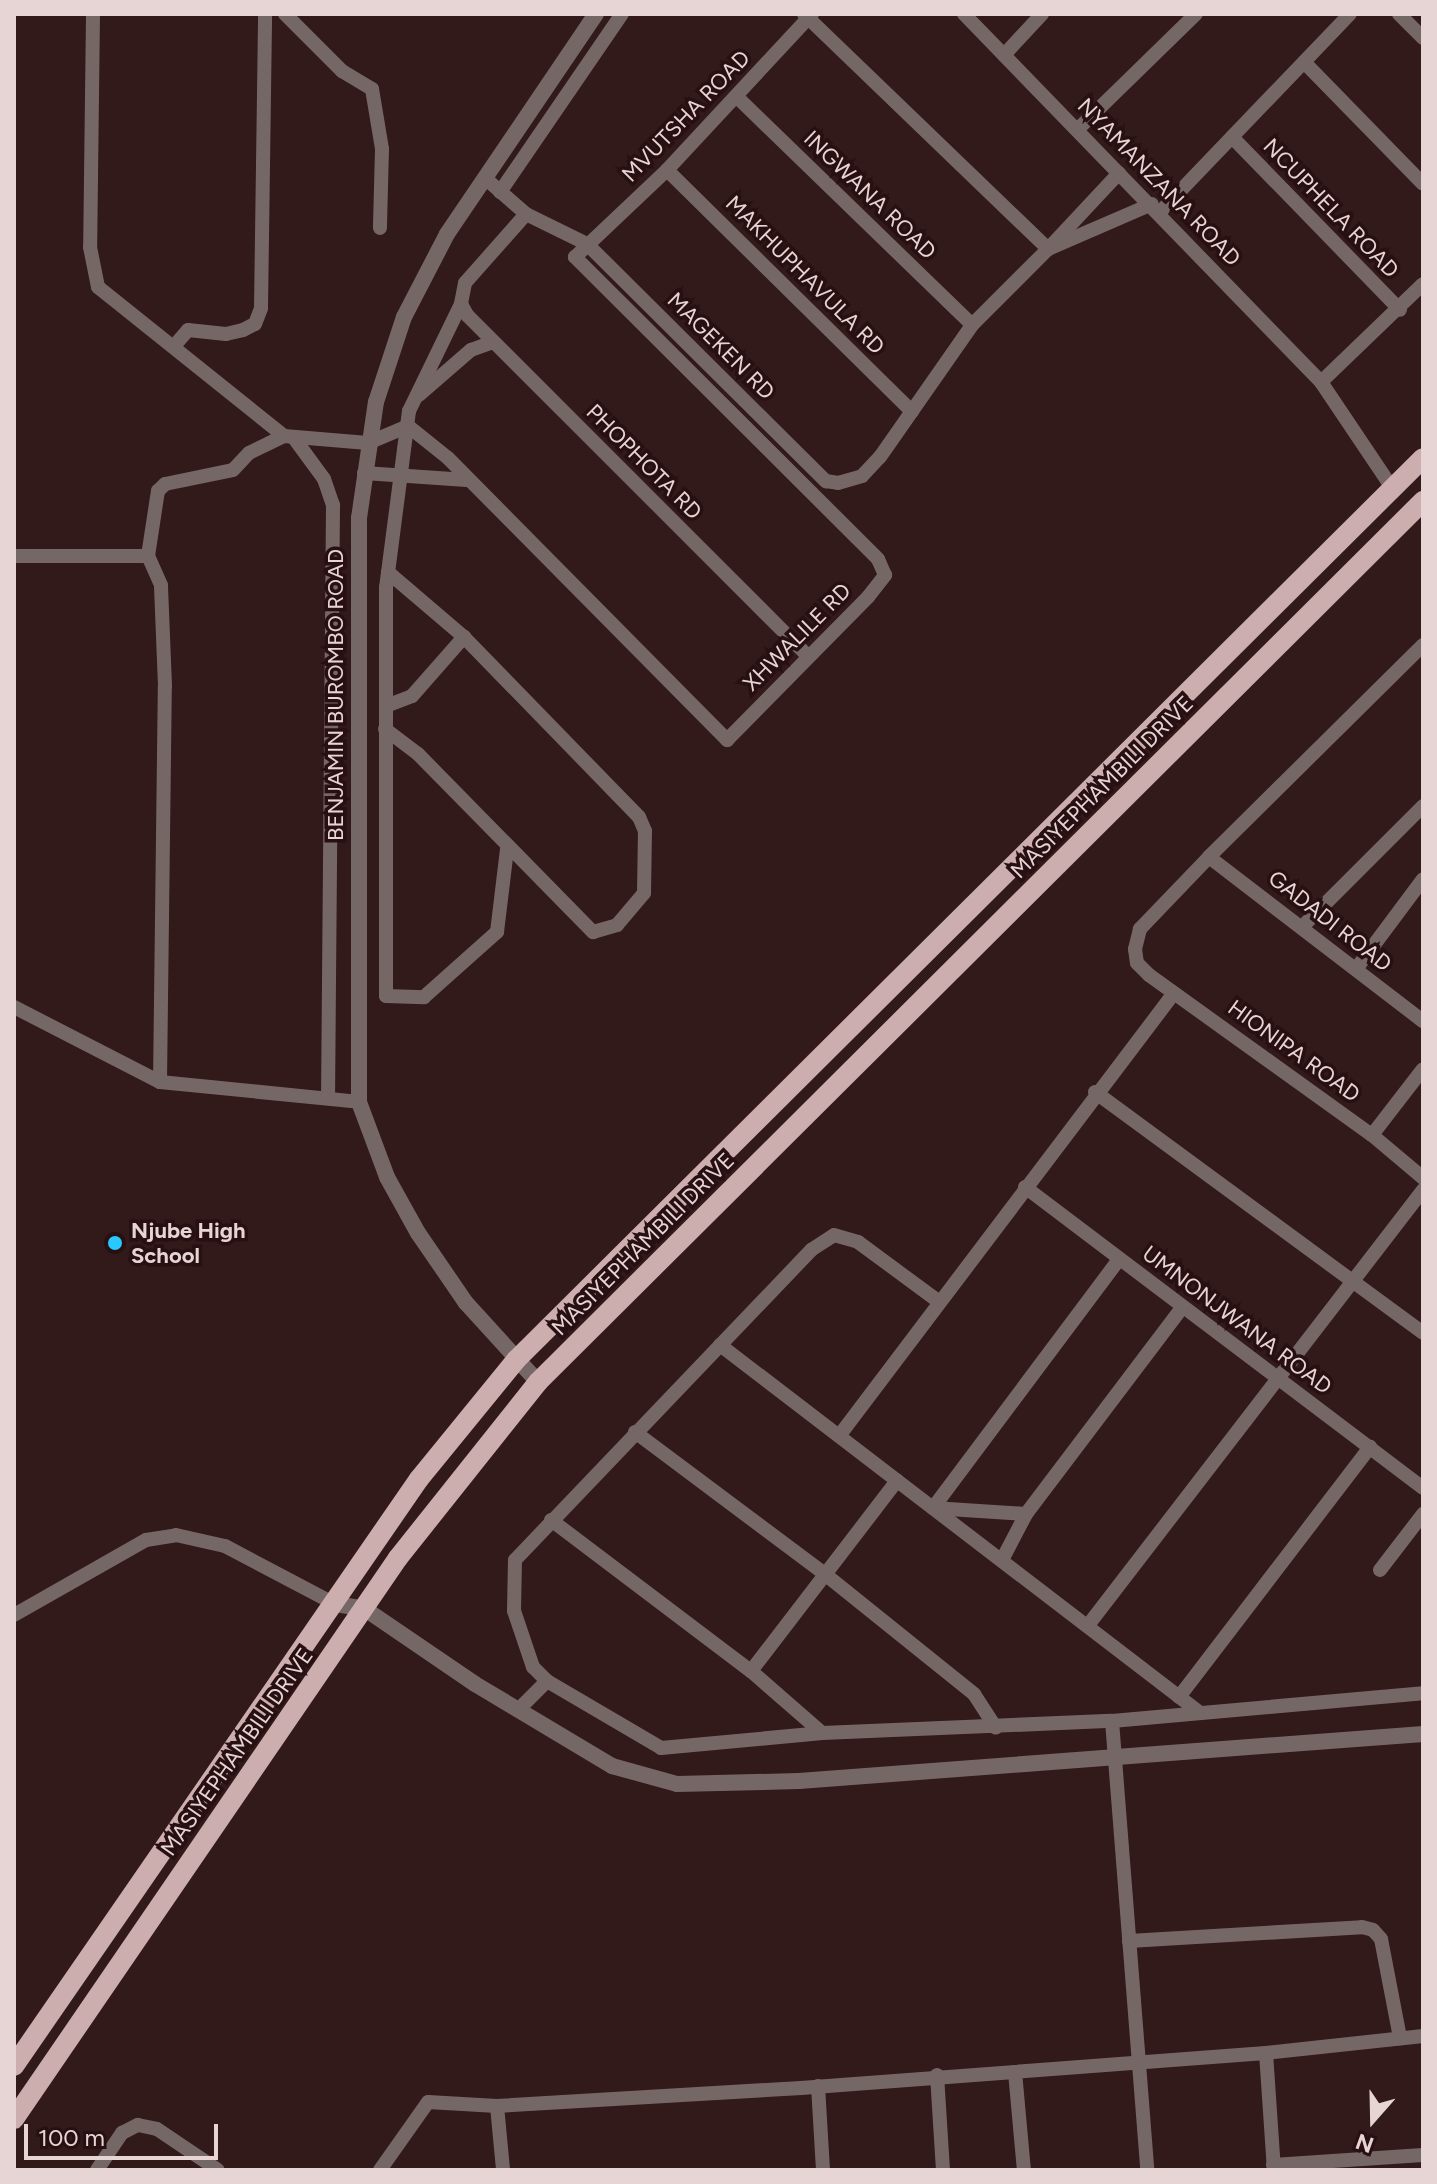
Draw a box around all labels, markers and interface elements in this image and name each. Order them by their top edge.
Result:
street label: MVUTSHA ROAD [617,45,755,187]
street label: NYAMANZANA ROAD [1072,93,1246,271]
street label: INGWANA ROAD [799,125,941,265]
street label: NCUPHELA ROAD [1258,133,1404,283]
street label: MAKHUPHAVULA RD [720,190,890,360]
street label: MAGEKEN RD [662,287,780,405]
street label: PHOPHOTA RD [581,399,707,525]
street label: BENJAMIN BUROMBO ROAD [323,549,349,841]
street label: XHWALILE RD [738,578,856,696]
street label: MASIYEPHAMBILI DRIVE [1005,690,1199,884]
street label: GADADI ROAD [1263,865,1397,977]
street label: HIONIPA ROAD [1223,994,1365,1108]
street label: MASIYEPHAMBILI DRIVE [546,1147,740,1341]
place label: Njube High School [131,1217,245,1268]
marker: Njube High School [106,1234,124,1252]
street label: UMNONJWANA ROAD [1137,1240,1337,1400]
street label: MASIYEPHAMBILI DRIVE [155,1643,319,1861]
north arrow [1333,2080,1413,2160]
scale bar [28,2108,222,2158]
text: 100 m [38,2123,105,2152]
text: N [1352,2127,1377,2159]

